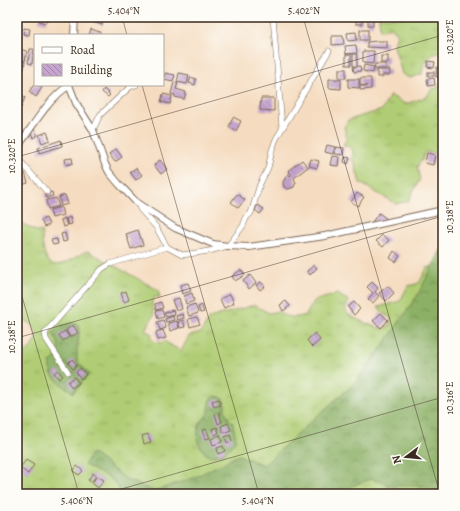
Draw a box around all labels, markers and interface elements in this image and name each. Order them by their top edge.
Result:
text: 5.404°N [108,4,140,17]
text: 5.402°N [288,4,320,17]
text: 10.320°E [443,19,456,54]
legend [34,34,164,86]
text: Road [70,42,96,58]
text: Building [70,62,112,78]
text: 10.320°E [5,138,18,173]
text: 10.318°E [443,200,456,234]
text: 10.318°E [5,320,18,354]
text: 10.316°E [443,381,456,414]
north arrow [386,437,426,477]
text: N [389,454,405,466]
text: 5.406°N [61,494,93,507]
text: 5.404°N [242,494,274,507]

